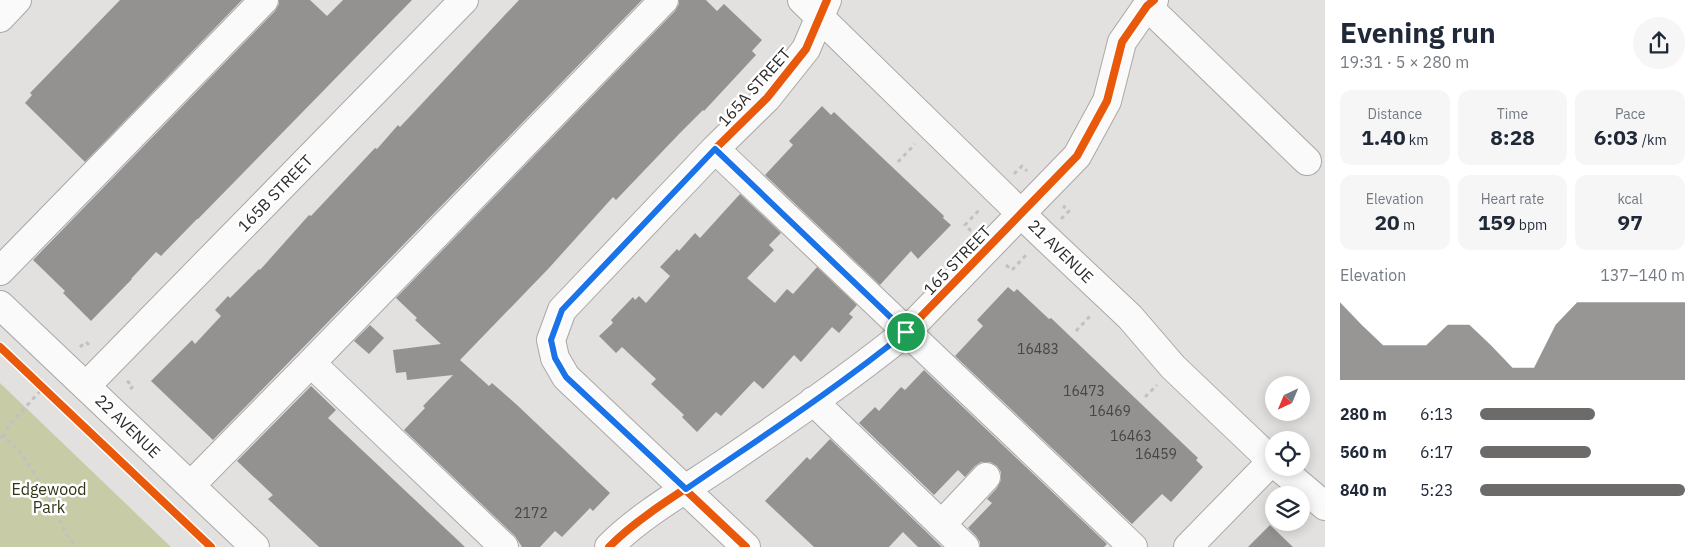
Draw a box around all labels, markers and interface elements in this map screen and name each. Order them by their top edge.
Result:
text: Evening run [1340,14,1496,51]
button: share [1633,17,1685,69]
street label: 165A STREET [713,43,795,131]
text: 19:31 · 5 × 280 m [1340,52,1469,72]
text: Distance [1368,105,1422,123]
text: Time [1497,105,1528,123]
text: Pace [1615,105,1645,123]
text: 1.40 [1361,123,1406,151]
text: 8:28 [1490,123,1535,151]
text: 6:03 [1594,123,1638,151]
text: km [1406,131,1428,149]
text: /km [1638,131,1667,149]
street label: 165B STREET [233,150,317,236]
text: Elevation [1366,190,1424,208]
text: Heart rate [1481,190,1544,208]
text: kcal [1617,190,1643,208]
text: 20 [1374,208,1400,236]
text: 159 [1478,208,1516,236]
text: 97 [1618,208,1643,236]
street label: 21 AVENUE [1024,215,1098,287]
text: m [1400,216,1415,234]
text: bpm [1516,216,1547,234]
street label: 165 STREET [919,221,995,299]
text: Elevation [1340,265,1406,285]
text: 137–140 m [1600,265,1685,285]
pin [885,311,927,353]
icon: arrive [892,318,920,346]
house number: 16483 [1017,340,1059,358]
north arrow [1265,376,1310,421]
map controls [1265,376,1310,531]
house number: 16473 [1063,382,1105,400]
street label: 22 AVENUE [91,390,165,462]
house number: 16469 [1089,402,1131,420]
text: 280 m [1340,404,1387,424]
text: 6:13 [1420,404,1453,424]
house number: 16463 [1110,427,1152,445]
button: locate [1265,431,1310,476]
text: 560 m [1340,442,1387,462]
text: 6:17 [1420,442,1453,462]
house number: 16459 [1135,445,1177,463]
park label: Edgewood Park [12,479,86,517]
text: 840 m [1340,480,1387,500]
text: 5:23 [1420,480,1453,500]
button: layers [1265,486,1310,531]
house number: 2172 [514,504,548,522]

